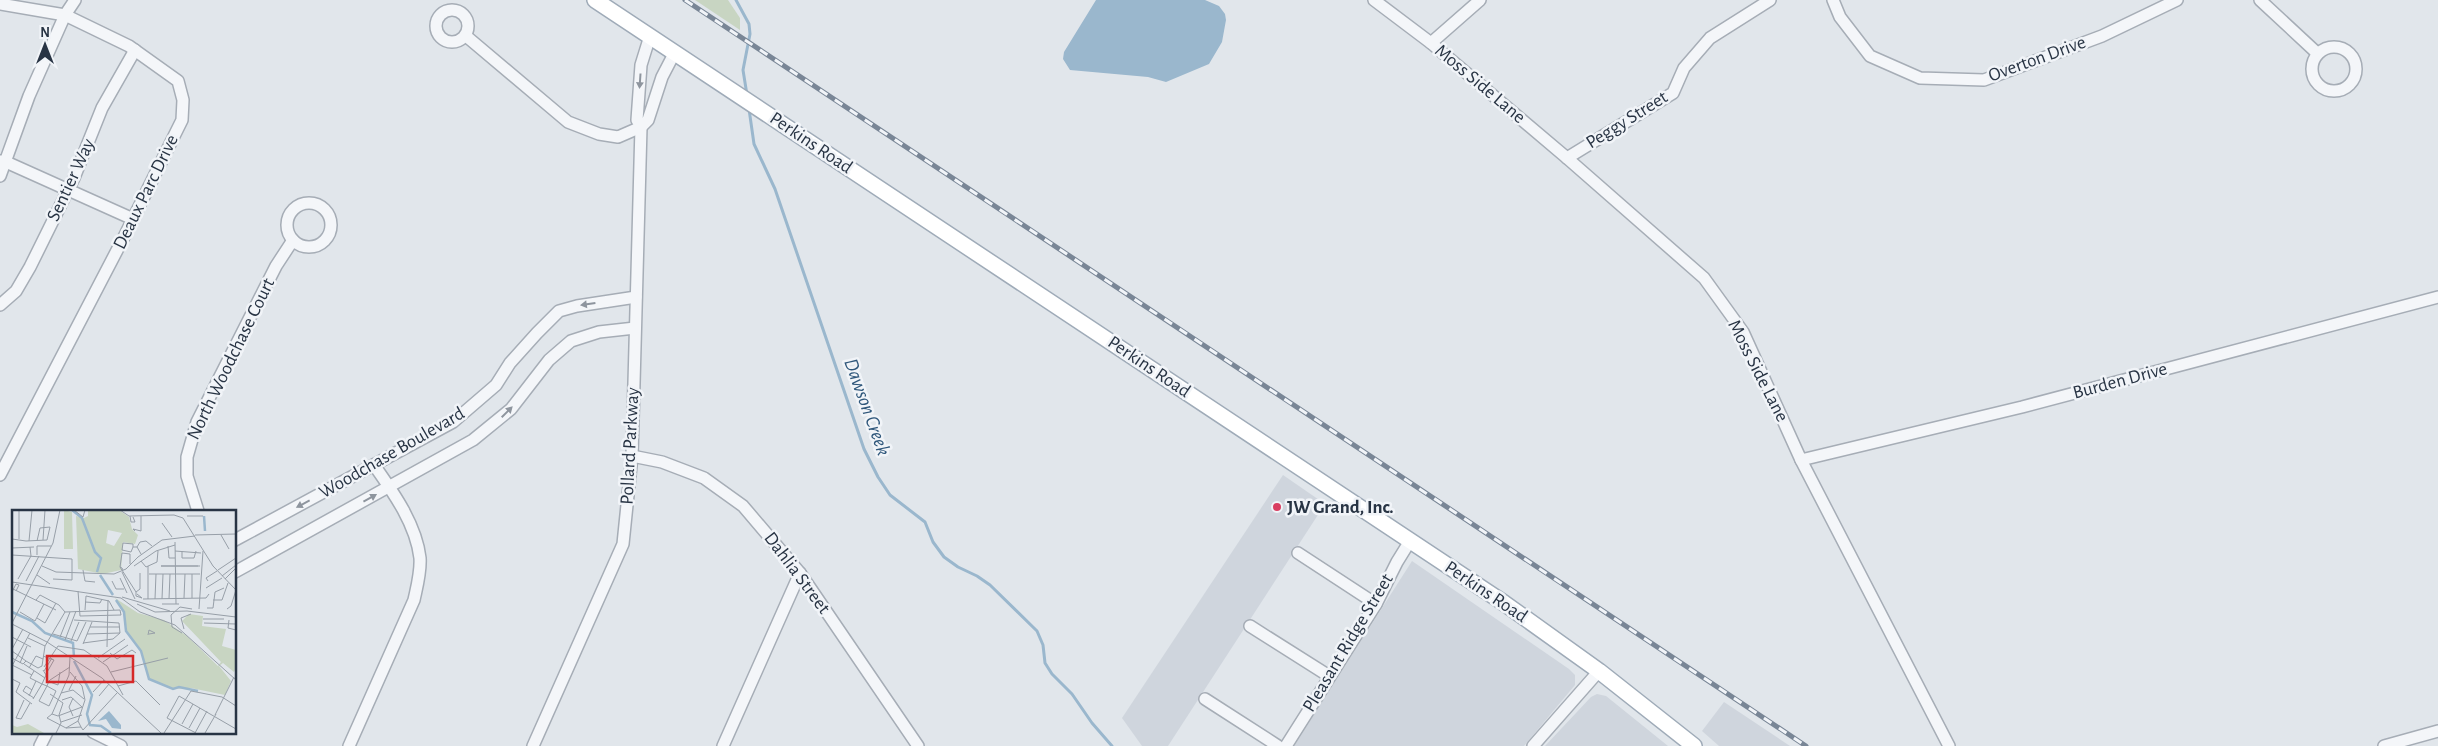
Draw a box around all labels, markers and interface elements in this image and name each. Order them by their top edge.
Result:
north arrow [20,20,70,70]
text: N [40,26,50,40]
street label: Overton Drive [1986,33,2088,85]
street label: Moss Side Lane [1431,41,1529,127]
one-way arrow [635,74,643,90]
street label: Peggy Street [1583,88,1671,152]
street label: Perkins Road [766,109,856,178]
street label: Deaux Parc Drive [110,132,182,252]
street label: Sentier Way [44,136,98,224]
street label: North Woodchase Court [184,275,278,443]
one-way arrow [579,300,595,308]
street label: Moss Side Lane [1724,317,1792,425]
street label: Perkins Road [1104,333,1194,402]
water label: Dawson Creek [840,356,894,458]
street label: Burden Drive [2071,359,2169,403]
street label: Pollard Parkway [617,387,643,505]
street label: Woodchase Boulevard [316,404,468,502]
one-way arrow [501,406,513,418]
one-way arrow [362,494,377,502]
place label: JW Grand, Inc. [1287,498,1394,517]
one-way arrow [295,500,310,508]
marker: JW Grand, Inc. [1271,501,1283,513]
inset map [12,510,236,734]
street label: Dahlia Street [760,529,834,617]
street label: Perkins Road [1441,558,1531,627]
street label: Pleasant Ridge Street [1299,571,1397,715]

